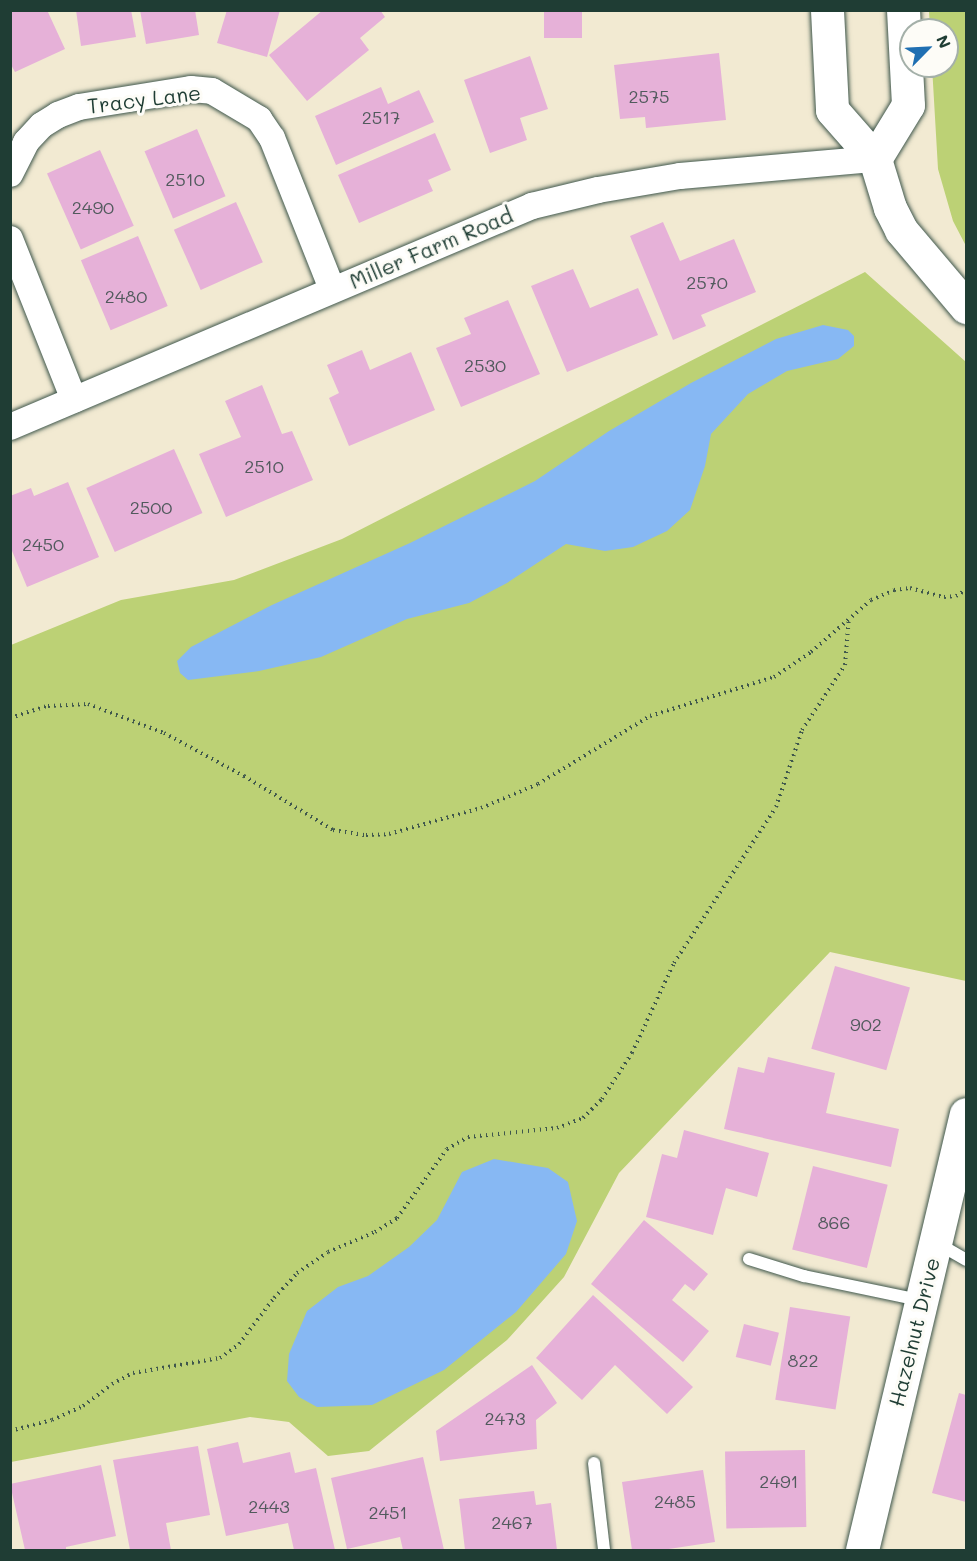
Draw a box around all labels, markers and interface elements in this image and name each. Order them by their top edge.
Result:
north arrow [899,18,959,78]
text: N [932,31,956,51]
street label: Tracy Lane [86,80,202,118]
house number: 2575 [628,85,670,107]
house number: 2517 [362,106,400,128]
house number: 2510 [165,168,205,190]
house number: 2490 [72,196,114,218]
street label: Miller Farm Road [345,202,517,294]
house number: 2570 [686,271,728,293]
house number: 2480 [105,285,147,307]
house number: 2530 [464,354,506,376]
house number: 2510 [244,455,284,477]
house number: 2500 [130,496,172,518]
house number: 2450 [22,533,64,555]
house number: 902 [850,1013,882,1035]
house number: 866 [818,1211,850,1233]
street label: Hazelnut Drive [883,1255,945,1409]
house number: 822 [788,1349,818,1371]
house number: 2473 [484,1407,526,1429]
house number: 2491 [759,1470,799,1492]
house number: 2485 [654,1490,696,1512]
house number: 2443 [248,1495,290,1517]
house number: 2451 [368,1501,408,1523]
house number: 2467 [491,1511,533,1533]

